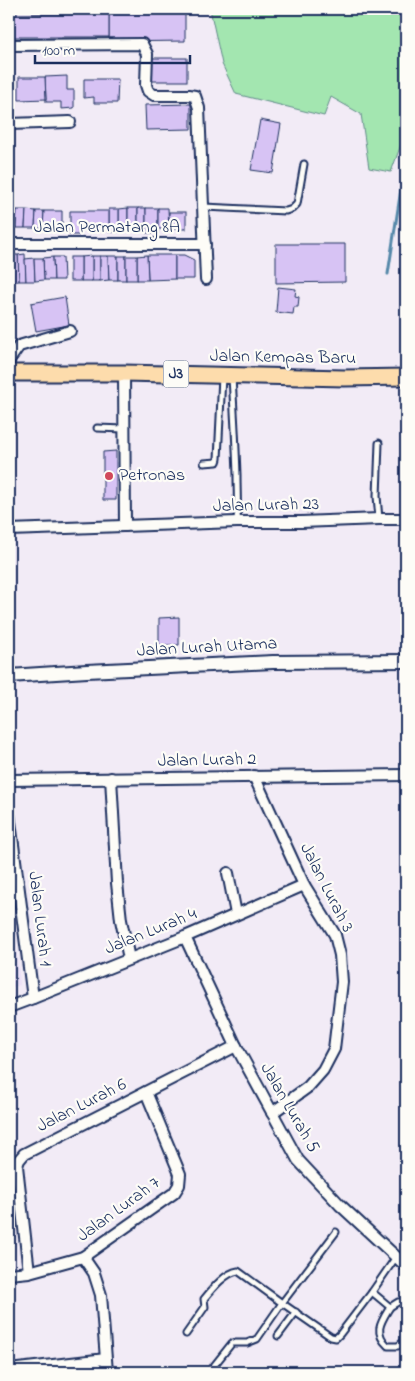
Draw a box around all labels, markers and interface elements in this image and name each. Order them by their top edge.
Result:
scale bar [35,32,190,64]
text: 100 m [42,40,75,62]
street label: Jalan Permatang 8A [34,215,180,242]
street label: Jalan Kempas Baru [210,344,356,372]
road number: J3 [164,360,188,388]
place label: Petronas [119,463,185,489]
marker: Petronas [103,470,115,482]
street label: Jalan Lurah 23 [213,492,319,520]
street label: Jalan Lurah Utama [136,631,278,665]
street label: Jalan Lurah 2 [157,747,257,775]
street label: Jalan Lurah 3 [292,839,360,937]
street label: Jalan Lurah 1 [20,870,58,968]
street label: Jalan Lurah 4 [101,902,202,962]
street label: Jalan Lurah 5 [253,1058,325,1158]
street label: Jalan Lurah 6 [33,1072,132,1140]
street label: Jalan Lurah 7 [72,1171,166,1249]

